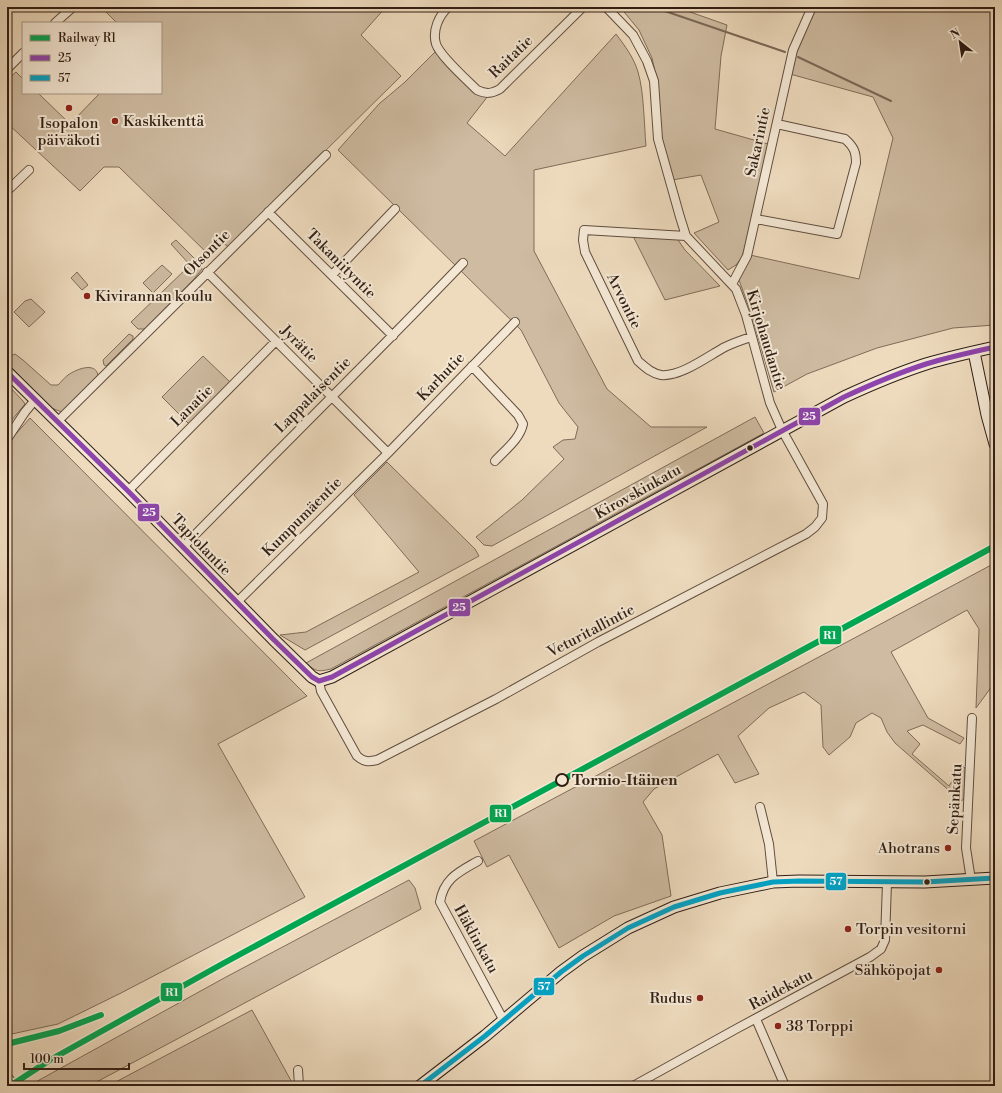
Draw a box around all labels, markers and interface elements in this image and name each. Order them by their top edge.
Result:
legend [22,22,162,94]
north arrow [940,22,980,62]
text: N [948,26,963,42]
text: Railway R1 [58,31,117,46]
street label: Raitatie [485,31,537,83]
text: 25 [58,51,72,66]
text: 57 [58,71,70,86]
marker: Isopalon päiväkoti [64,103,74,113]
street label: Sakarintie [741,105,775,179]
place label: Kaskikenttä [123,112,205,131]
place label: Isopalon päiväkoti [38,114,100,150]
marker: Kaskikenttä [110,116,120,126]
street label: Otsontie [179,225,235,281]
street label: Takaniityntie [302,225,380,303]
street label: Arvontie [602,269,646,332]
place label: Kivirannan koulu [95,287,213,306]
street label: Kirjohaudantie [742,287,790,393]
marker: Kivirannan koulu [82,291,92,301]
street label: Jyrätie [275,320,322,367]
street label: Karhutie [413,349,469,405]
street label: Lappalaisentie [271,353,355,437]
street label: Lanatie [167,381,217,431]
line badge: 25 [798,407,821,426]
text: 25 [802,410,816,424]
unlabelled marker [745,443,755,453]
street label: Kirovskinkatu [591,460,685,524]
street label: Kumpumäentie [258,473,346,561]
line badge: 25 [137,503,160,522]
text: 25 [142,506,156,520]
street label: Tapiolantie [167,510,235,580]
line badge: 25 [448,598,471,617]
street label: Veturitallintie [543,600,638,662]
text: 25 [452,601,466,615]
line badge: R1 [819,625,842,645]
text: R1 [823,629,837,643]
street label: Sepänkatu [944,763,966,835]
place label: Tornio-Itäinen [572,771,678,790]
marker: Tornio-Itäinen [555,773,569,787]
line badge: R1 [489,804,512,823]
text: R1 [494,807,508,821]
place label: Ahotrans [877,839,940,858]
marker: Ahotrans [943,843,953,853]
line badge: 57 [825,872,847,891]
text: 57 [830,875,843,889]
unlabelled marker [922,877,932,887]
street label: Häklinkatu [449,901,503,977]
place label: Torpin vesitorni [856,920,967,939]
marker: Torpin vesitorni [843,924,853,934]
place label: Sähköpojat [855,961,932,980]
street label: Raidekatu [746,965,816,1015]
marker: Sähköpojat [934,965,944,975]
line badge: 57 [533,977,555,996]
text: 57 [538,980,551,994]
line badge: R1 [160,982,183,1002]
text: R1 [165,986,179,1000]
place label: Rudus [649,989,692,1008]
marker: Rudus [695,993,705,1003]
place label: 38 Torppi [786,1017,853,1036]
marker: 38 Torppi [773,1021,783,1031]
scale bar [24,1045,129,1071]
text: 100 m [30,1052,64,1067]

